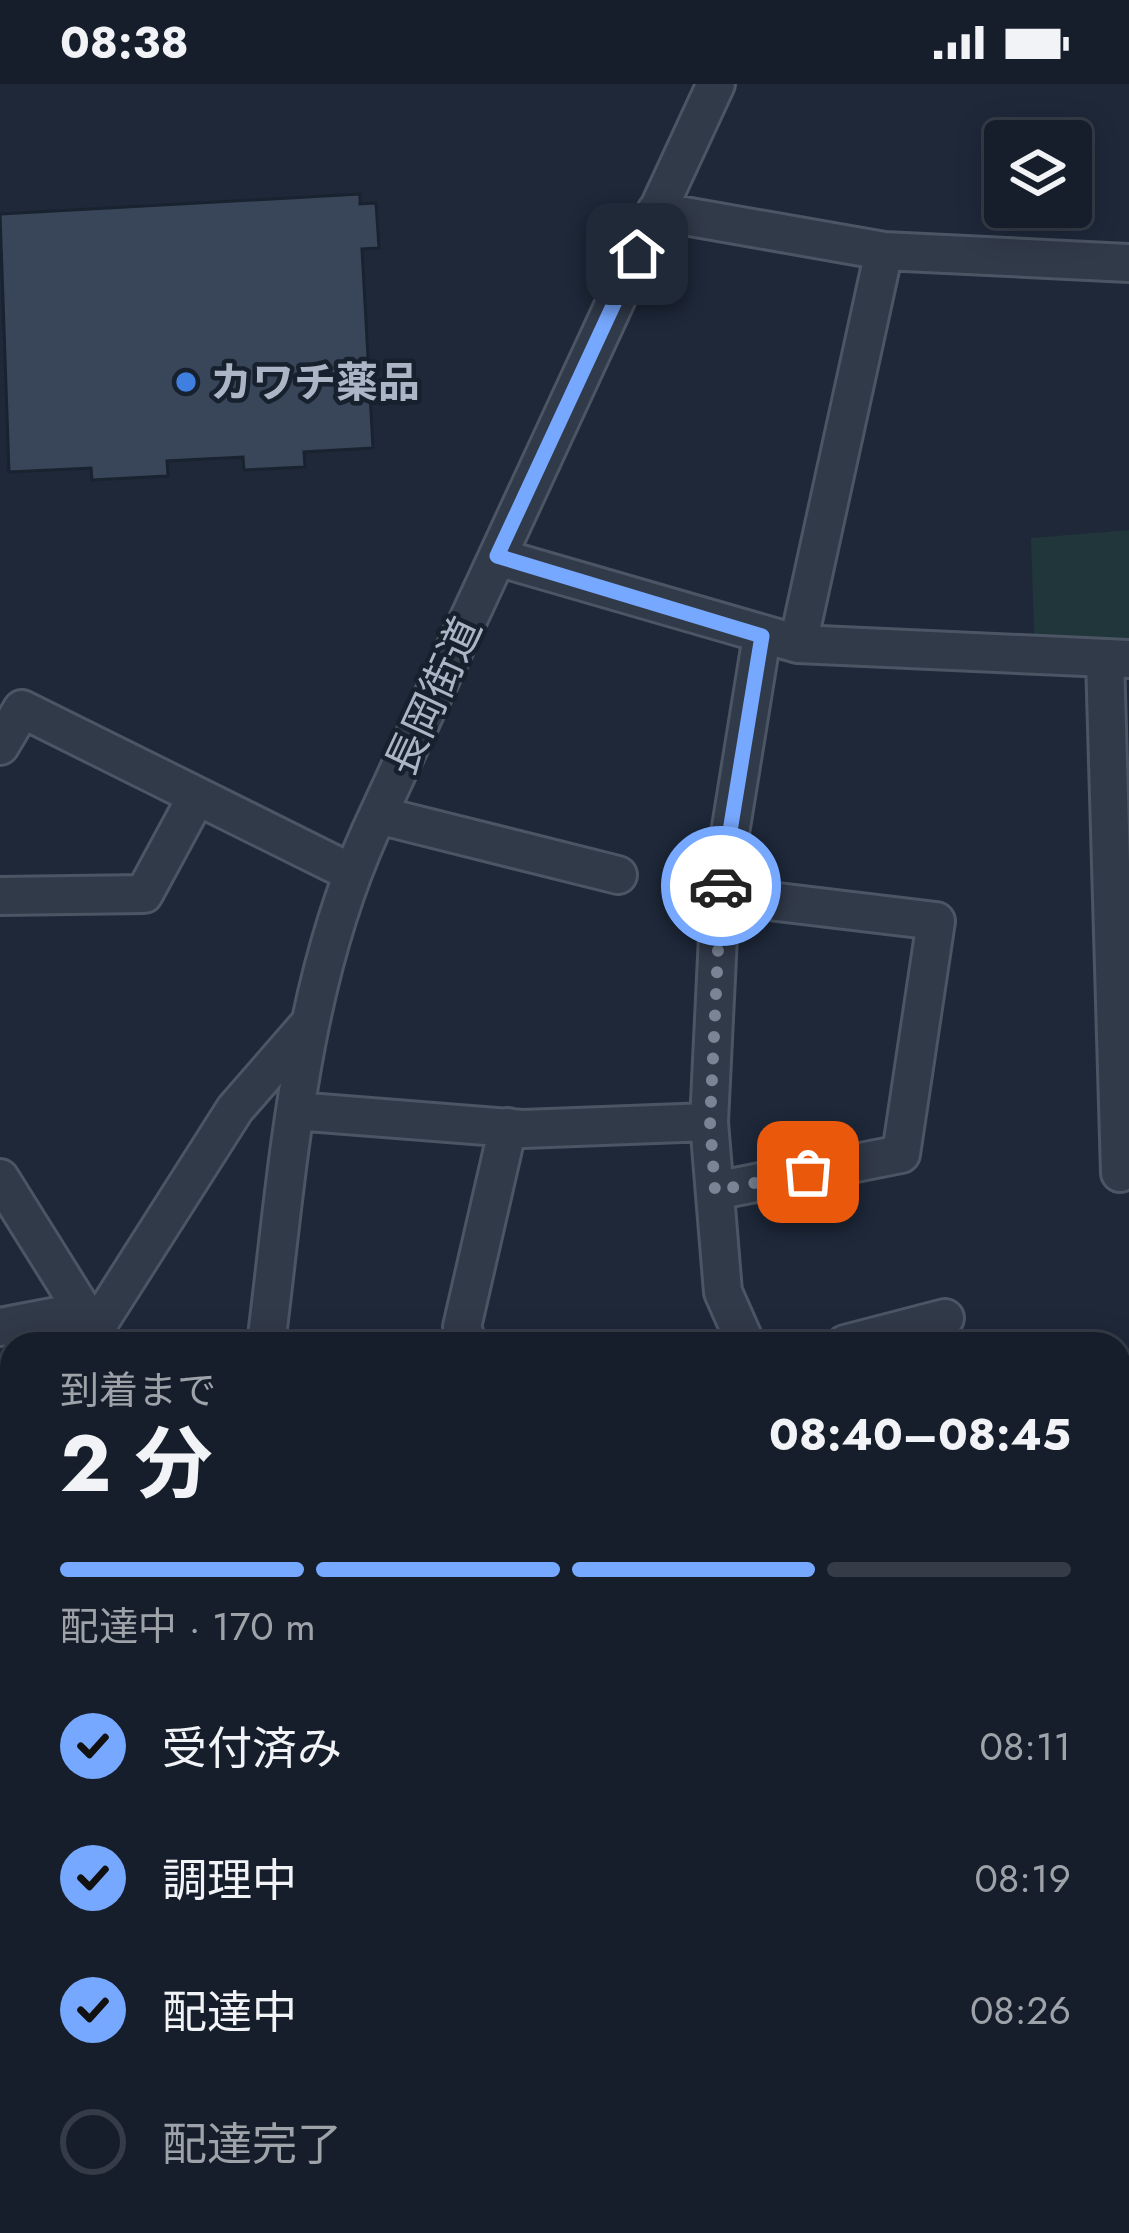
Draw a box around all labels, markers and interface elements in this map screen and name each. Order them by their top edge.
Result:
text: 08:38 [60,10,189,75]
map controls [984,120,1092,228]
button: layers [984,120,1092,228]
pin [586,203,688,305]
icon: home [604,221,670,287]
place label: カワチ薬品 [210,352,420,413]
marker: カワチ薬品 [173,369,199,395]
street label: 長岡街道 [370,607,497,785]
courier [661,826,781,946]
icon: car [688,853,754,919]
pin [757,1121,859,1223]
icon: bag [775,1139,841,1205]
text: 到着まで [60,1362,216,1419]
text: 08:40–08:45 [769,1402,1071,1467]
text: 2 分 [60,1408,213,1520]
text: 配達中 · 170 m [60,1598,316,1655]
icon: check [60,1713,126,1779]
text: 受付済み [162,1716,342,1781]
text: 08:11 [980,1718,1071,1775]
icon: check [60,1845,126,1911]
text: 調理中 [162,1848,297,1913]
text: 08:19 [975,1850,1071,1907]
icon: check [60,1977,126,2043]
text: 配達中 [162,1980,297,2045]
text: 08:26 [970,1982,1071,2039]
text: 配達完了 [162,2112,342,2177]

